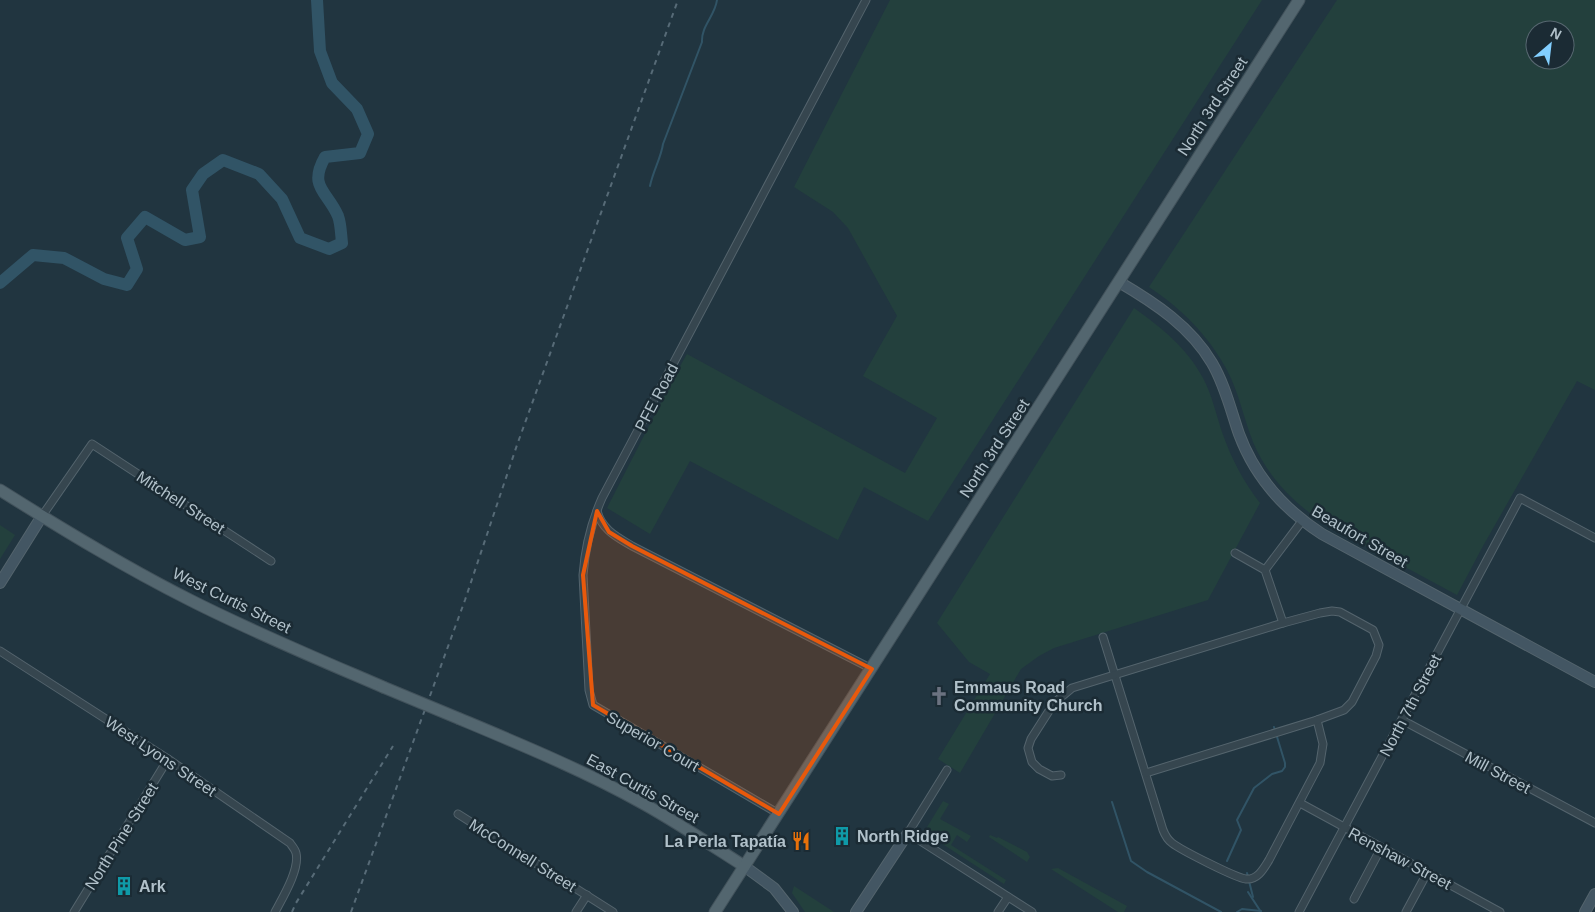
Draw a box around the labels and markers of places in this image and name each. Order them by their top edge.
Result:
place label: Emmaus Road Community Church [954,679,1102,714]
church icon: Emmaus Road Community Church [928,685,950,707]
building icon: North Ridge [831,825,853,847]
place label: North Ridge [857,828,949,845]
restaurant icon: La Perla Tapatía [790,830,812,852]
place label: La Perla Tapatía [664,833,786,850]
building icon: Ark [113,875,135,897]
place label: Ark [139,878,166,895]

